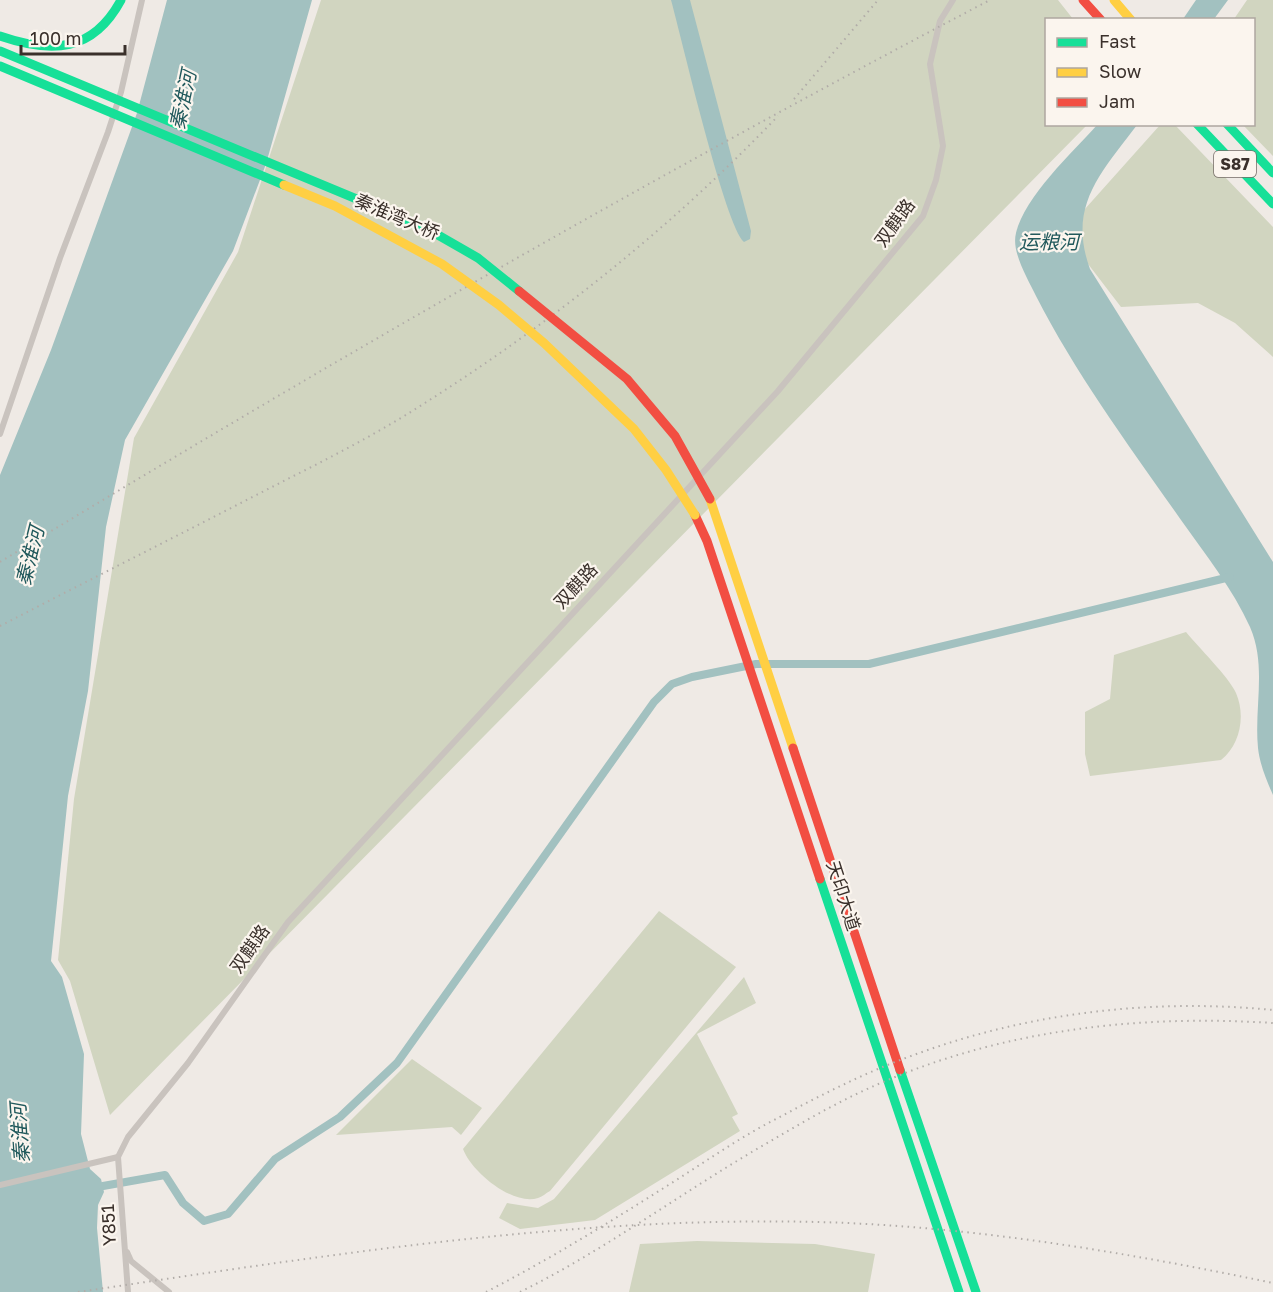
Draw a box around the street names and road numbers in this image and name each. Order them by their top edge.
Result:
road number: S87 [1214,151,1256,177]
street label: 秦淮湾大桥 [352,188,443,244]
street label: 双麒路 [869,194,919,251]
street label: 双麒路 [549,558,602,613]
street label: 天印大道 [822,858,866,933]
street label: 双麒路 [225,920,274,977]
street label: Y851 [96,1203,120,1246]

